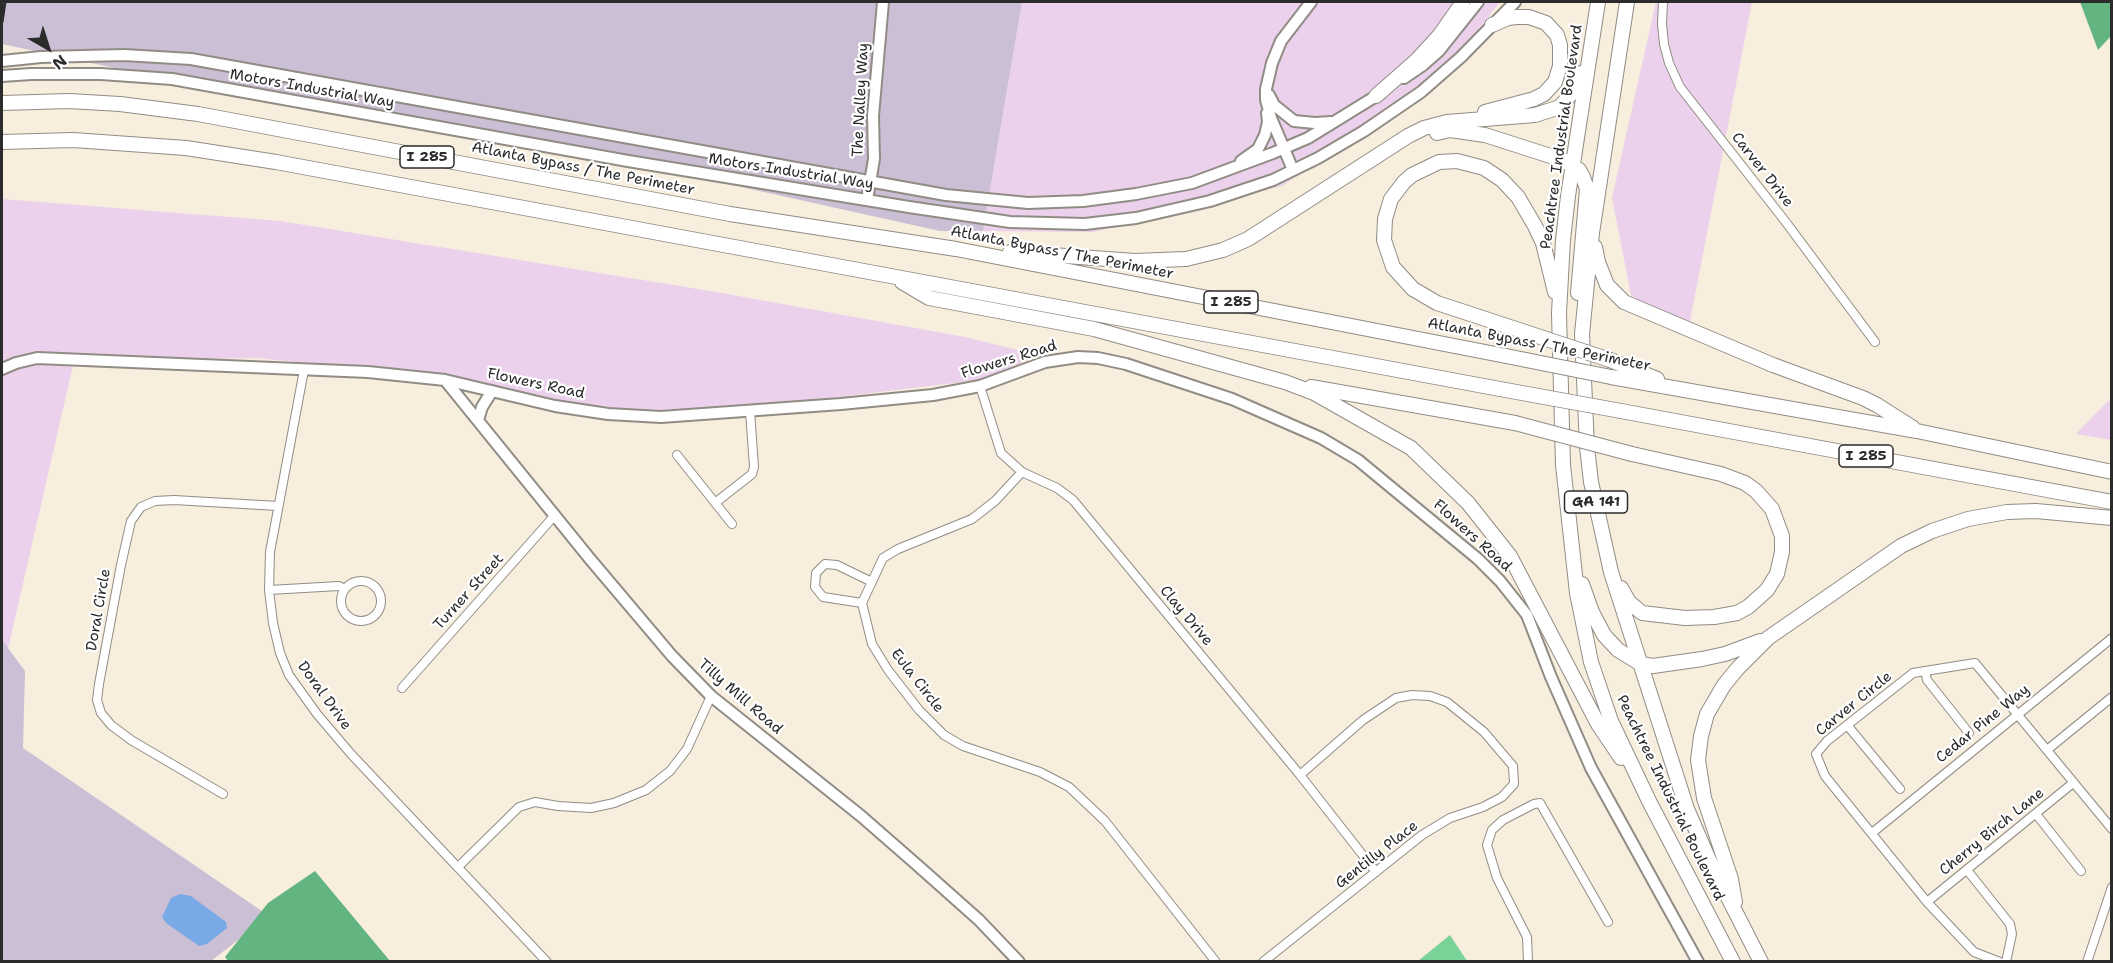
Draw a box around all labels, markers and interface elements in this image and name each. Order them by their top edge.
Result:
north arrow [18,18,78,78]
street label: Peachtree Industrial Boulevard [1537,24,1587,250]
street label: The Nalley Way [849,42,873,158]
text: N [48,50,71,75]
street label: Motors Industrial Way [228,66,396,112]
street label: Carver Drive [1727,129,1797,211]
street label: Atlanta Bypass / The Perimeter [470,139,696,199]
road number: I 285 [400,146,454,168]
street label: Motors Industrial Way [707,150,875,194]
street label: Atlanta Bypass / The Perimeter [949,223,1175,283]
road number: I 285 [1204,291,1258,313]
street label: Atlanta Bypass / The Perimeter [1426,315,1652,375]
street label: Flowers Road [959,337,1059,383]
street label: Flowers Road [486,365,586,403]
road number: I 285 [1839,445,1893,467]
road number: GA 141 [1564,491,1628,513]
street label: Flowers Road [1429,496,1515,576]
street label: Turner Street [430,550,508,634]
street label: Doral Circle [83,567,115,653]
street label: Clay Drive [1156,582,1216,650]
street label: Eula Circle [887,646,947,716]
street label: Tilly Mill Road [694,655,786,739]
street label: Doral Drive [293,658,355,734]
street label: Carver Circle [1812,668,1896,740]
street label: Cedar Pine Way [1933,681,2033,767]
street label: Peachtree Industrial Boulevard [1612,692,1728,904]
street label: Cherry Birch Lane [1936,784,2048,880]
street label: Gentilly Place [1332,817,1422,893]

